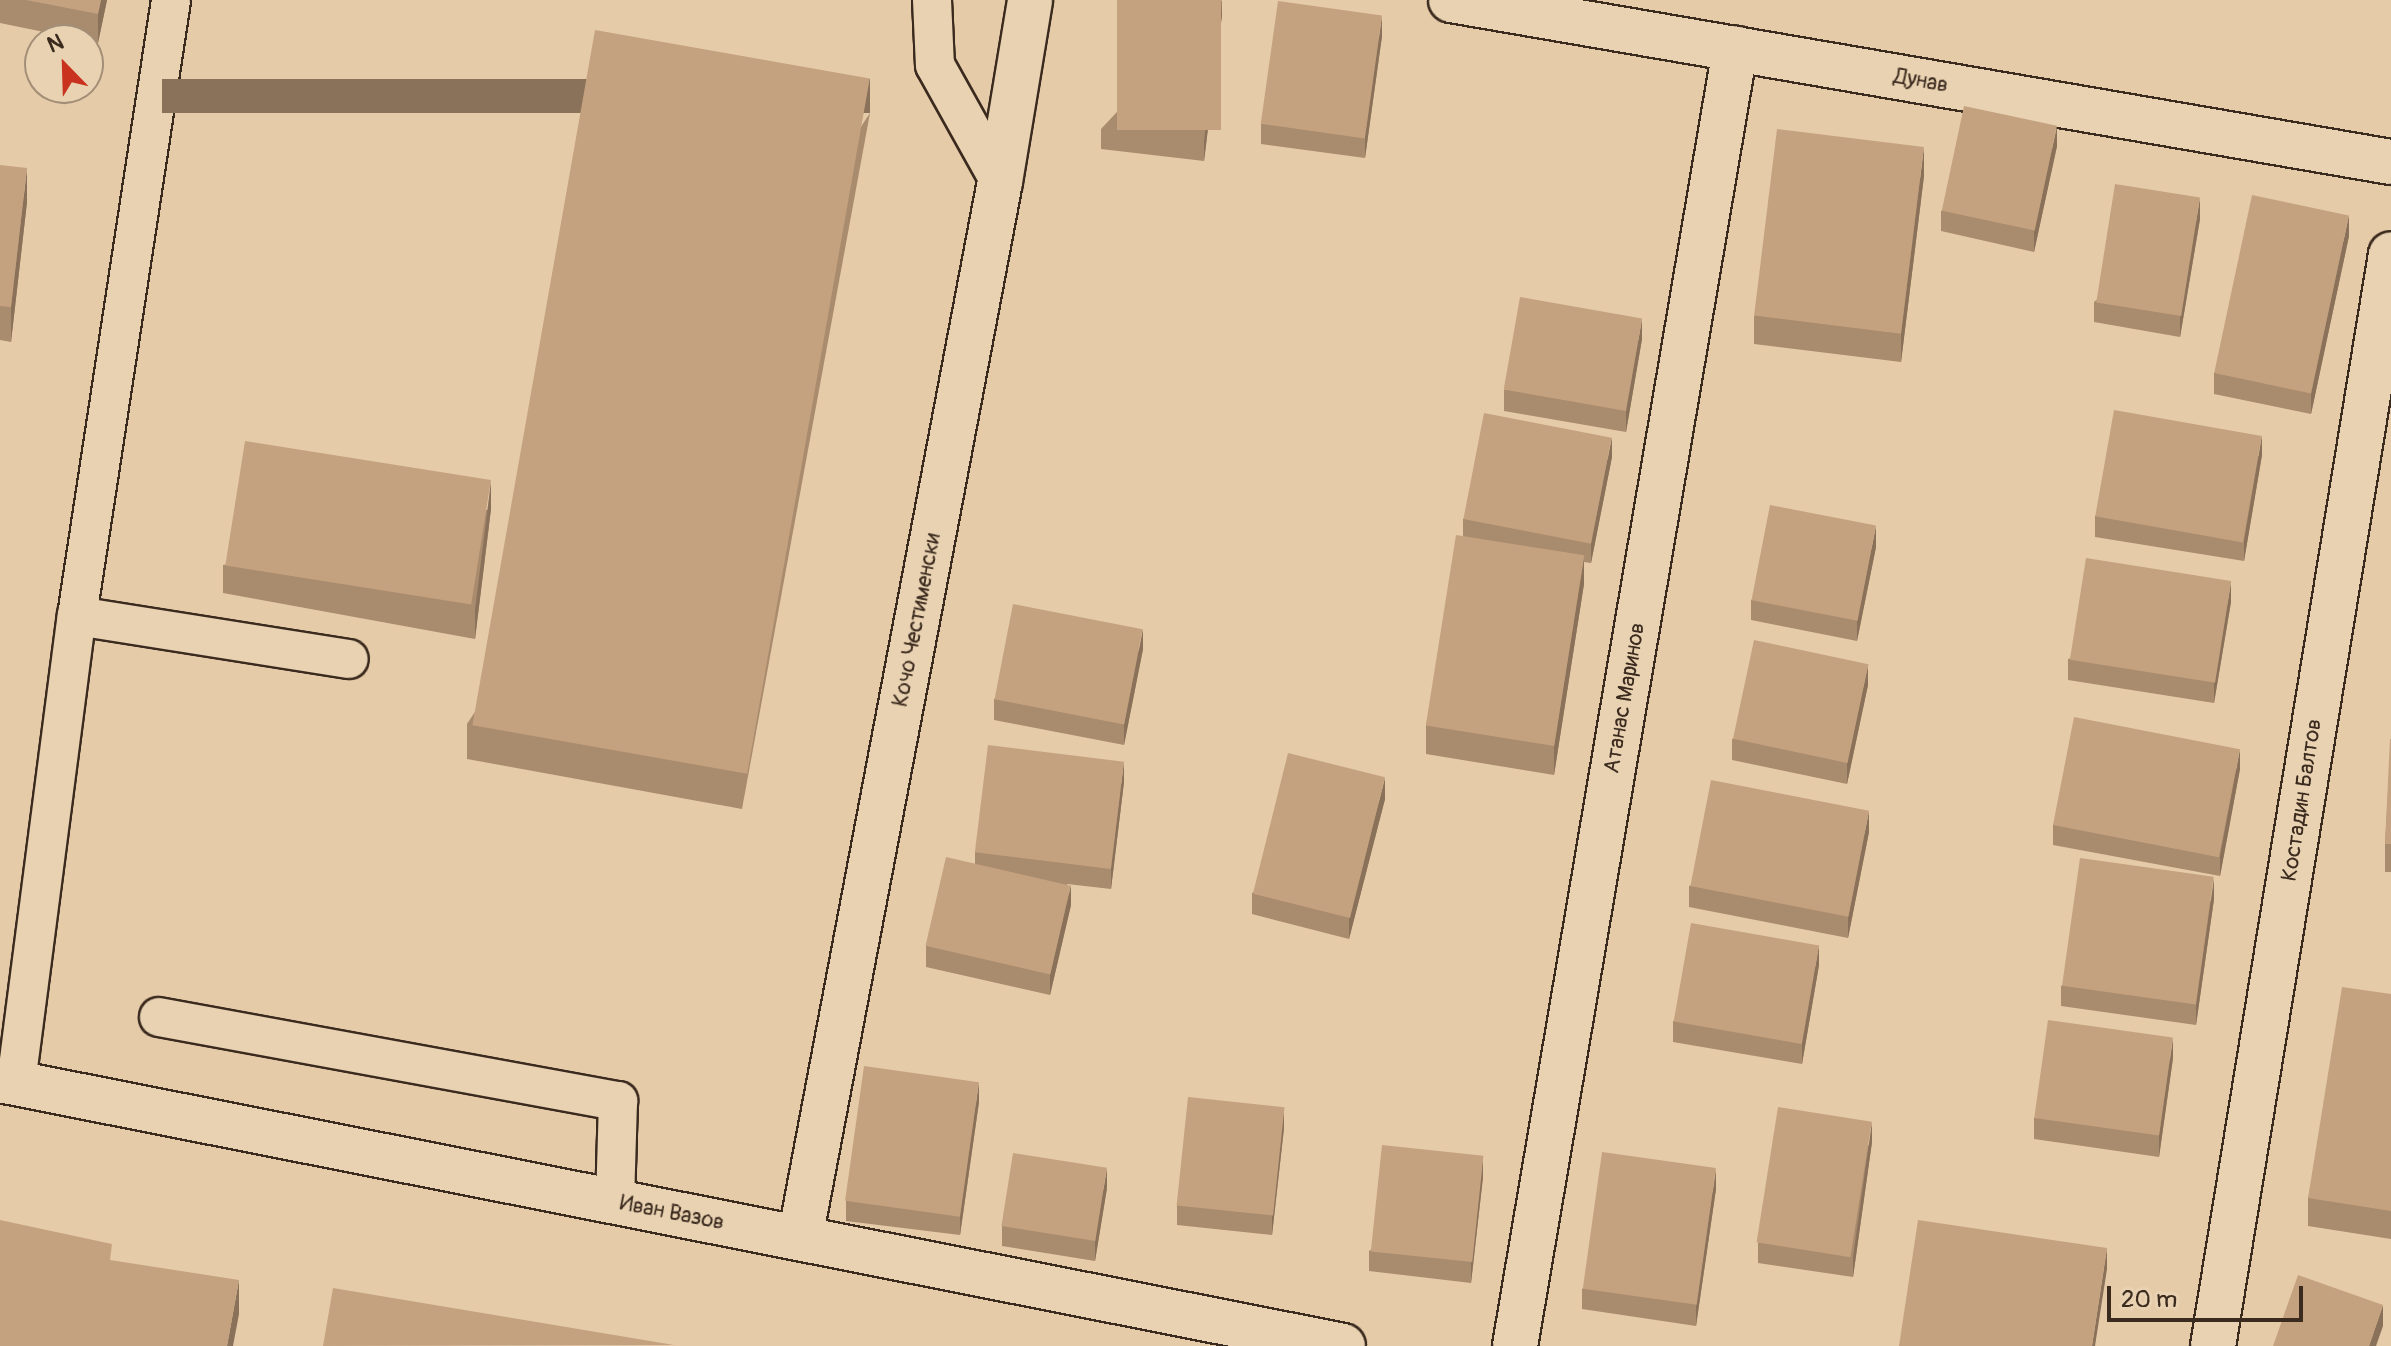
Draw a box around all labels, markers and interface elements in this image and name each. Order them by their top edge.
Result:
north arrow [24,24,104,104]
text: N [43,28,68,60]
street label: Дунав [1892,63,1950,99]
street label: Кочо Честименски [887,531,947,709]
street label: Атанас Маринов [1599,621,1651,775]
street label: Костадин Балтов [2276,717,2328,883]
street label: Иван Вазов [617,1190,727,1236]
scale bar [2111,1270,2307,1320]
text: 20 m [2121,1285,2177,1314]

